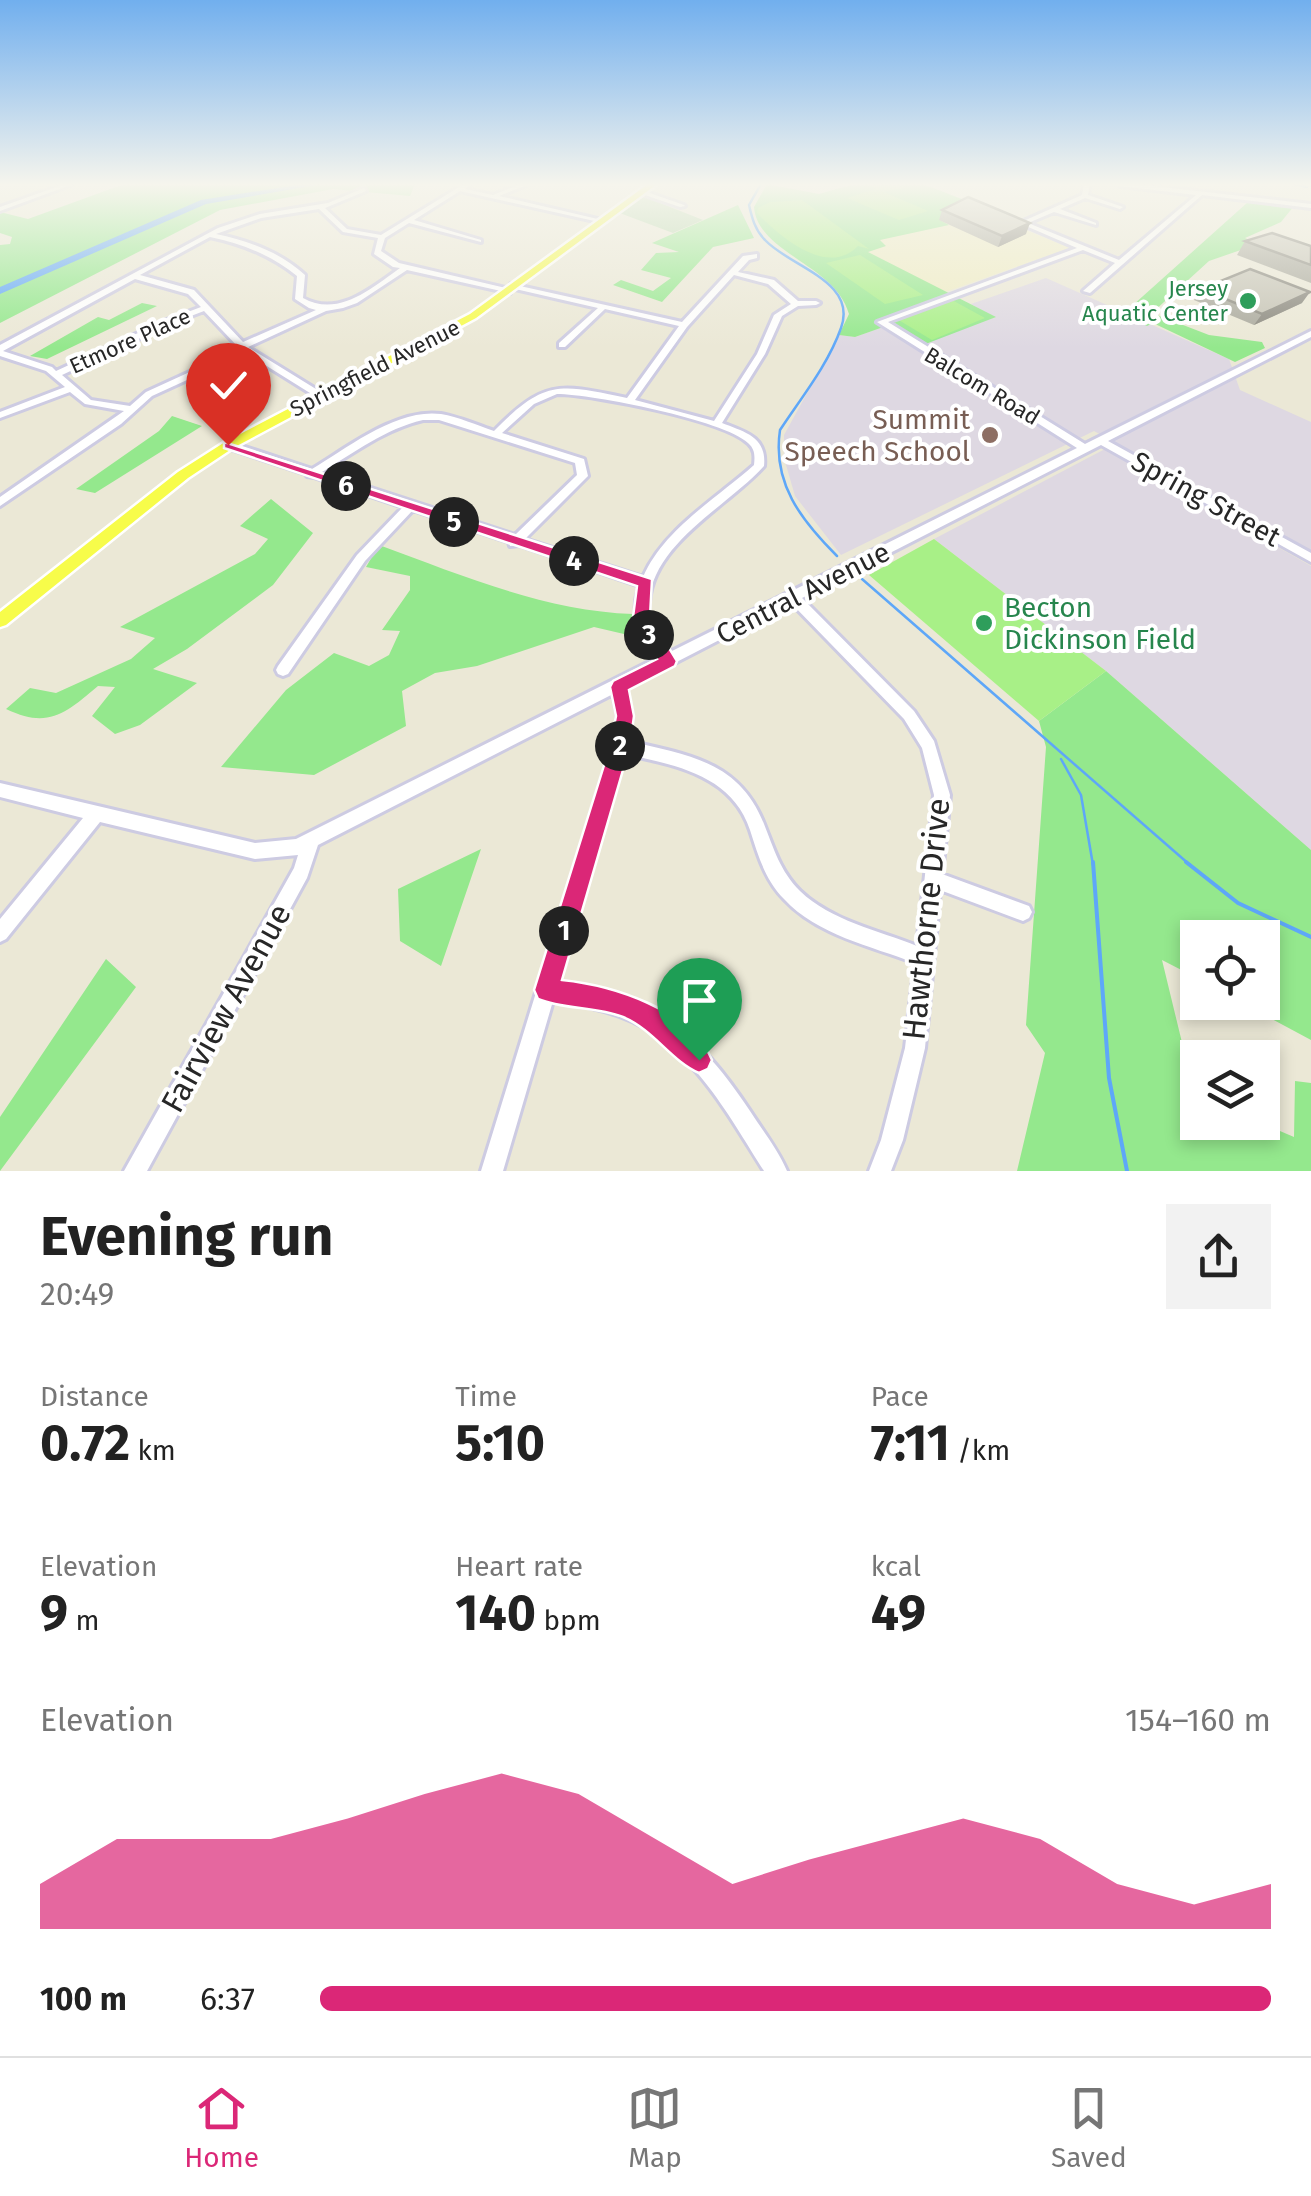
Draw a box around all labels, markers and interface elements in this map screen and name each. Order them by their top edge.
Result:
place label: Jersey Aquatic Center [1082,275,1228,327]
marker: Jersey Aquatic Center [1237,290,1259,312]
street label: Etmore Place [65,302,195,380]
street label: Springfield Avenue [286,314,464,422]
street label: Balcom Road [919,341,1045,431]
pin [186,343,271,446]
icon: check [201,358,256,413]
place label: Summit Speech School [784,403,971,468]
marker: Summit Speech School [979,424,1001,446]
street label: Spring Street [1126,445,1287,554]
pin: 6 [321,461,371,511]
text: 6 [338,469,354,502]
pin: 5 [429,497,479,547]
text: 5 [446,505,462,538]
street label: Central Avenue [711,535,895,651]
pin: 4 [549,536,599,586]
text: 4 [566,544,582,577]
place label: Becton Dickinson Field [1004,591,1196,656]
pin: 3 [624,610,674,660]
marker: Becton Dickinson Field [973,612,995,634]
text: 3 [642,618,656,651]
pin: 2 [595,721,645,771]
text: 2 [613,729,627,762]
street label: Hawthorne Drive [894,796,958,1042]
street label: Fairview Avenue [153,897,299,1119]
pin: 1 [539,906,589,956]
text: 1 [558,914,571,947]
map controls [1180,920,1280,1140]
button: locate [1180,920,1280,1020]
pin [657,958,742,1061]
icon: arrive [672,973,727,1028]
button: layers [1180,1040,1280,1140]
text: Evening run [40,1204,334,1270]
button: share [1166,1204,1271,1309]
text: 20:49 [40,1275,114,1313]
text: Distance [40,1380,149,1413]
text: Time [455,1380,517,1413]
text: Pace [871,1380,929,1413]
text: 0.72 [40,1413,130,1473]
text: 5:10 [455,1413,545,1473]
text: 7:11 [871,1413,950,1473]
text: km [130,1434,176,1467]
text: /km [950,1434,1010,1467]
text: Elevation [40,1550,157,1583]
text: Heart rate [455,1550,583,1583]
text: kcal [871,1550,921,1583]
text: 9 [40,1583,68,1643]
text: 140 [455,1583,536,1643]
text: 49 [871,1583,926,1643]
text: m [68,1604,99,1637]
text: bpm [536,1604,601,1637]
text: Elevation [40,1701,174,1739]
text: 154–160 m [1125,1701,1271,1739]
text: 100 m [40,1980,127,2018]
text: 6:37 [200,1980,255,2018]
tab: Home [184,2081,259,2174]
tab: Map [627,2081,682,2174]
tab: Saved [1051,2081,1127,2174]

